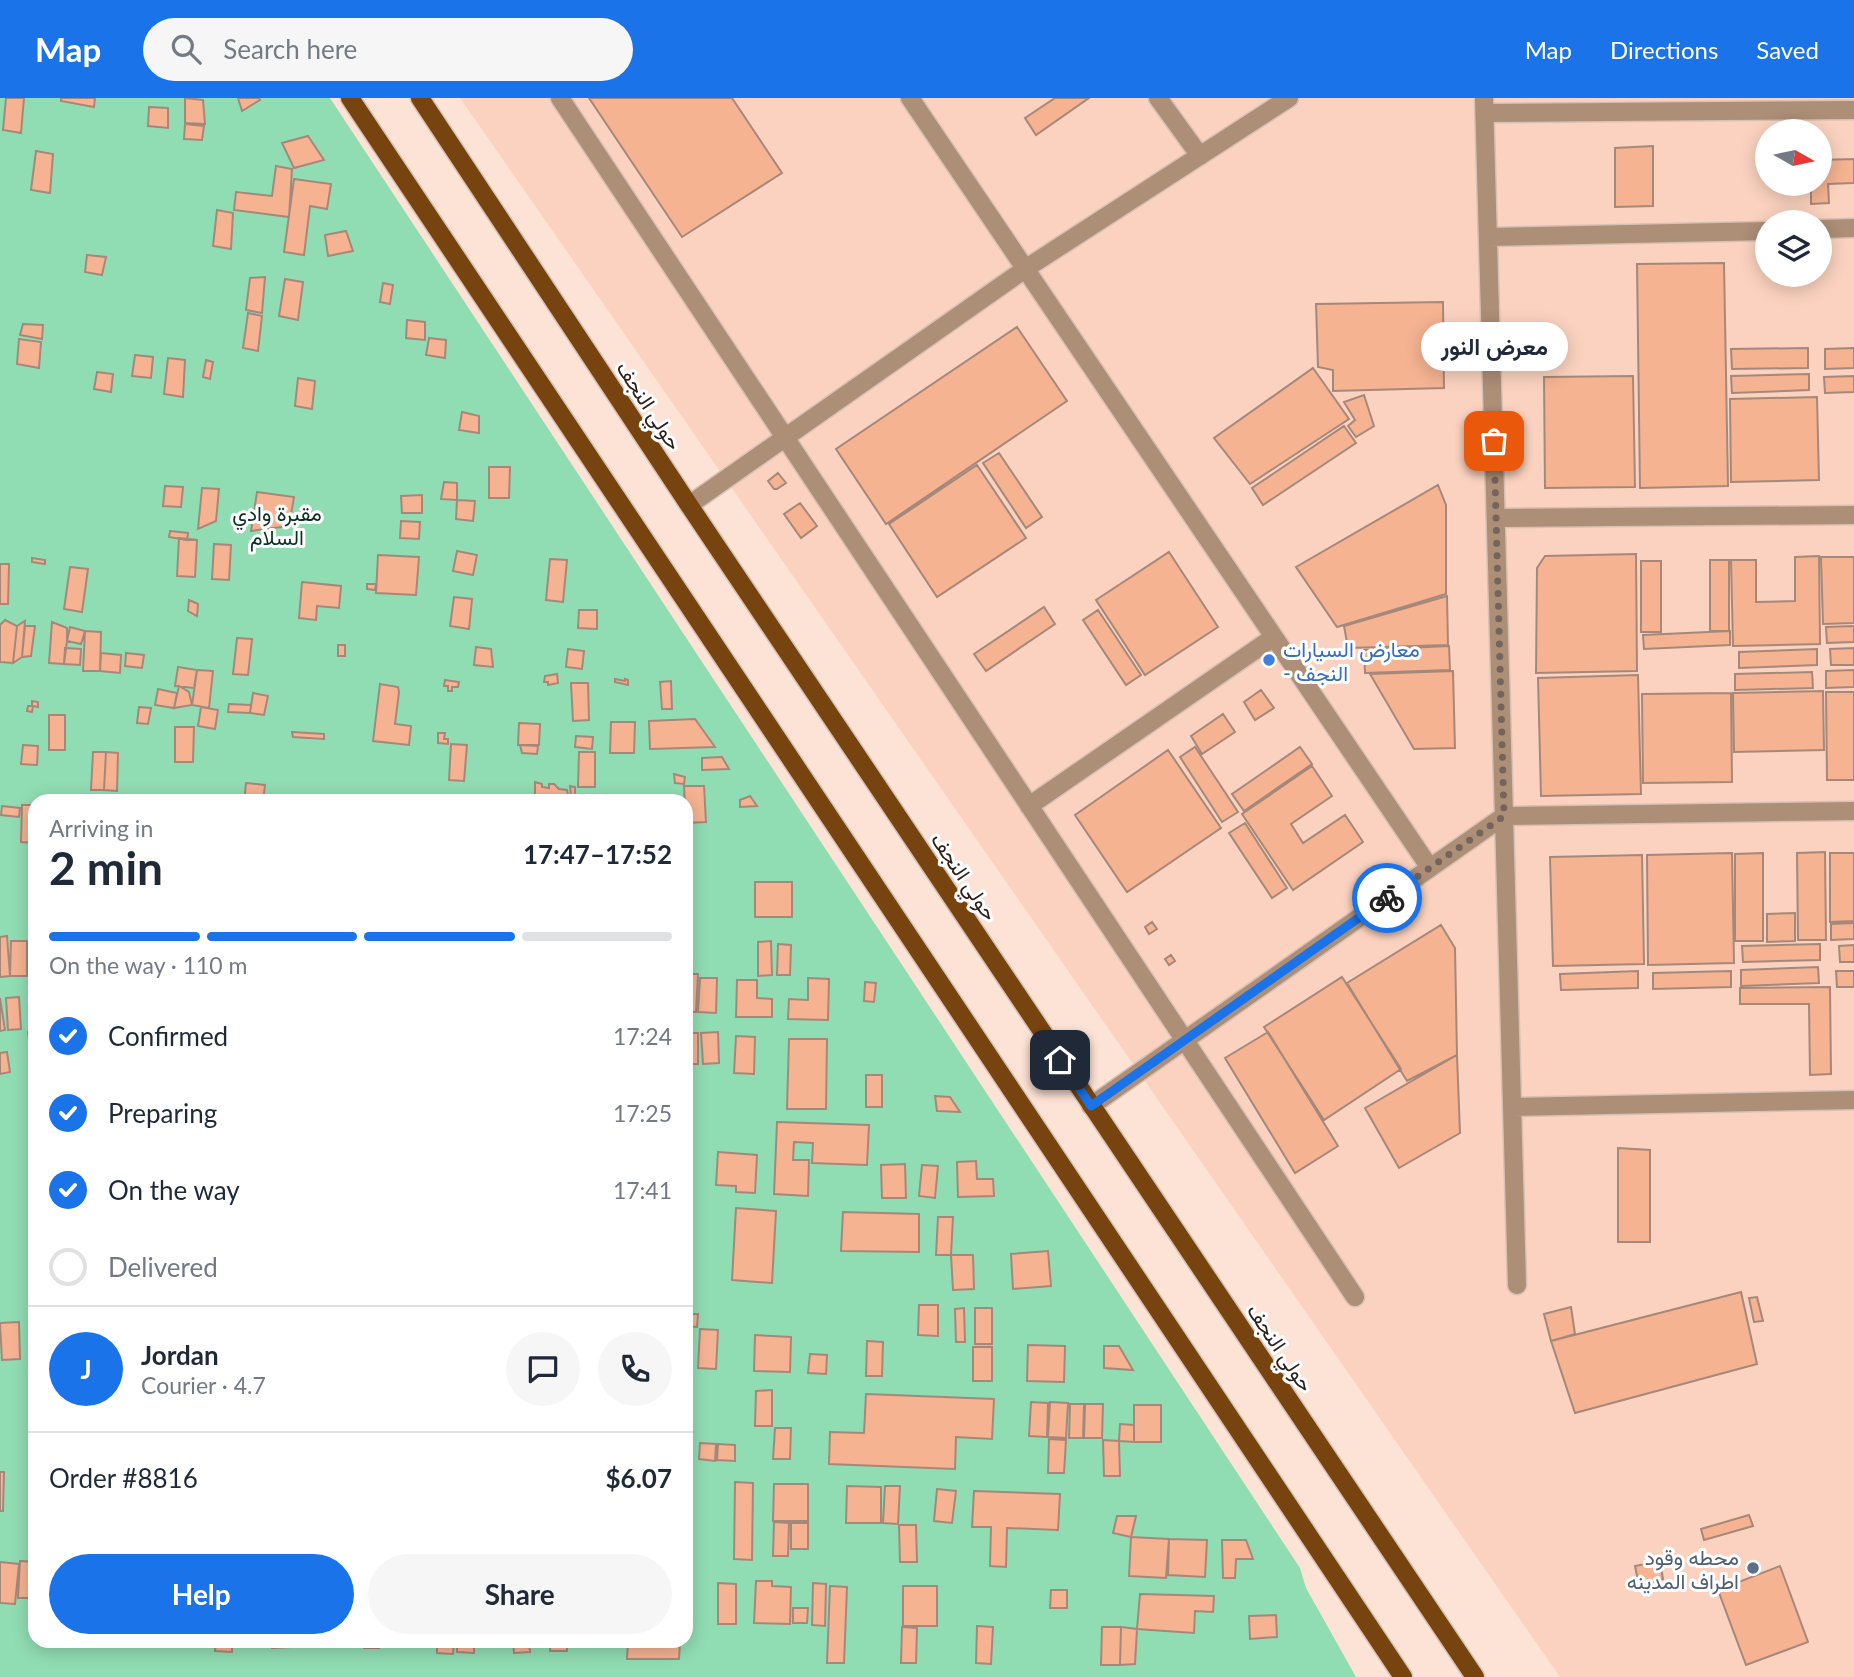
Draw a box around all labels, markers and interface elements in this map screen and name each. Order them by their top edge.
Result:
search box [143,18,633,81]
text: Map [35,29,101,69]
icon: search [167,30,205,68]
text: Search here [223,33,357,65]
text: Map [1525,35,1572,64]
text: Directions [1610,35,1718,64]
text: Saved [1756,35,1819,64]
north arrow [1755,119,1832,196]
map controls [1755,119,1832,287]
button: layers [1755,210,1832,287]
callout: معرض النور [1420,322,1568,371]
text: معرض النور [1441,332,1548,360]
street label: حولي النجف [607,356,688,457]
pin [1464,411,1524,471]
icon: bag [1475,422,1513,460]
park label: مقبرة وادي السلام [232,500,322,552]
place label: معارض السيارات - النجف [1283,636,1420,686]
marker: معارض السيارات - النجف [1261,652,1277,668]
text: Arriving in [49,814,153,842]
street label: حولي النجف [922,827,1003,928]
text: 17:47–17:52 [523,838,672,870]
text: 2 min [49,840,163,895]
courier [1352,863,1422,933]
icon: bike [1368,879,1406,917]
text: On the way · 110 m [49,951,248,979]
icon: check [49,1017,87,1055]
text: Confirmed [108,1020,228,1052]
text: 17:24 [613,1022,672,1050]
pin [1030,1030,1090,1090]
icon: home [1041,1041,1079,1079]
icon: check [49,1094,87,1132]
text: Preparing [108,1097,217,1129]
text: 17:25 [613,1099,672,1127]
icon: check [49,1171,87,1209]
text: On the way [108,1174,240,1206]
text: 17:41 [613,1176,672,1204]
text: Delivered [108,1251,218,1283]
street label: حولي النجف [1238,1298,1319,1399]
button: chat [506,1332,580,1406]
button: phone [598,1332,672,1406]
text: Jordan [141,1339,219,1371]
text: J [80,1353,92,1385]
text: Courier · 4.7 [141,1371,266,1399]
text: Order #8816 [49,1462,198,1494]
text: $6.07 [606,1462,672,1494]
place label: محطه وقود اطراف المدينه [1627,1544,1739,1595]
button: Help [49,1554,354,1634]
button: Share [368,1554,672,1634]
marker: محطه وقود اطراف المدينه [1745,1560,1761,1576]

